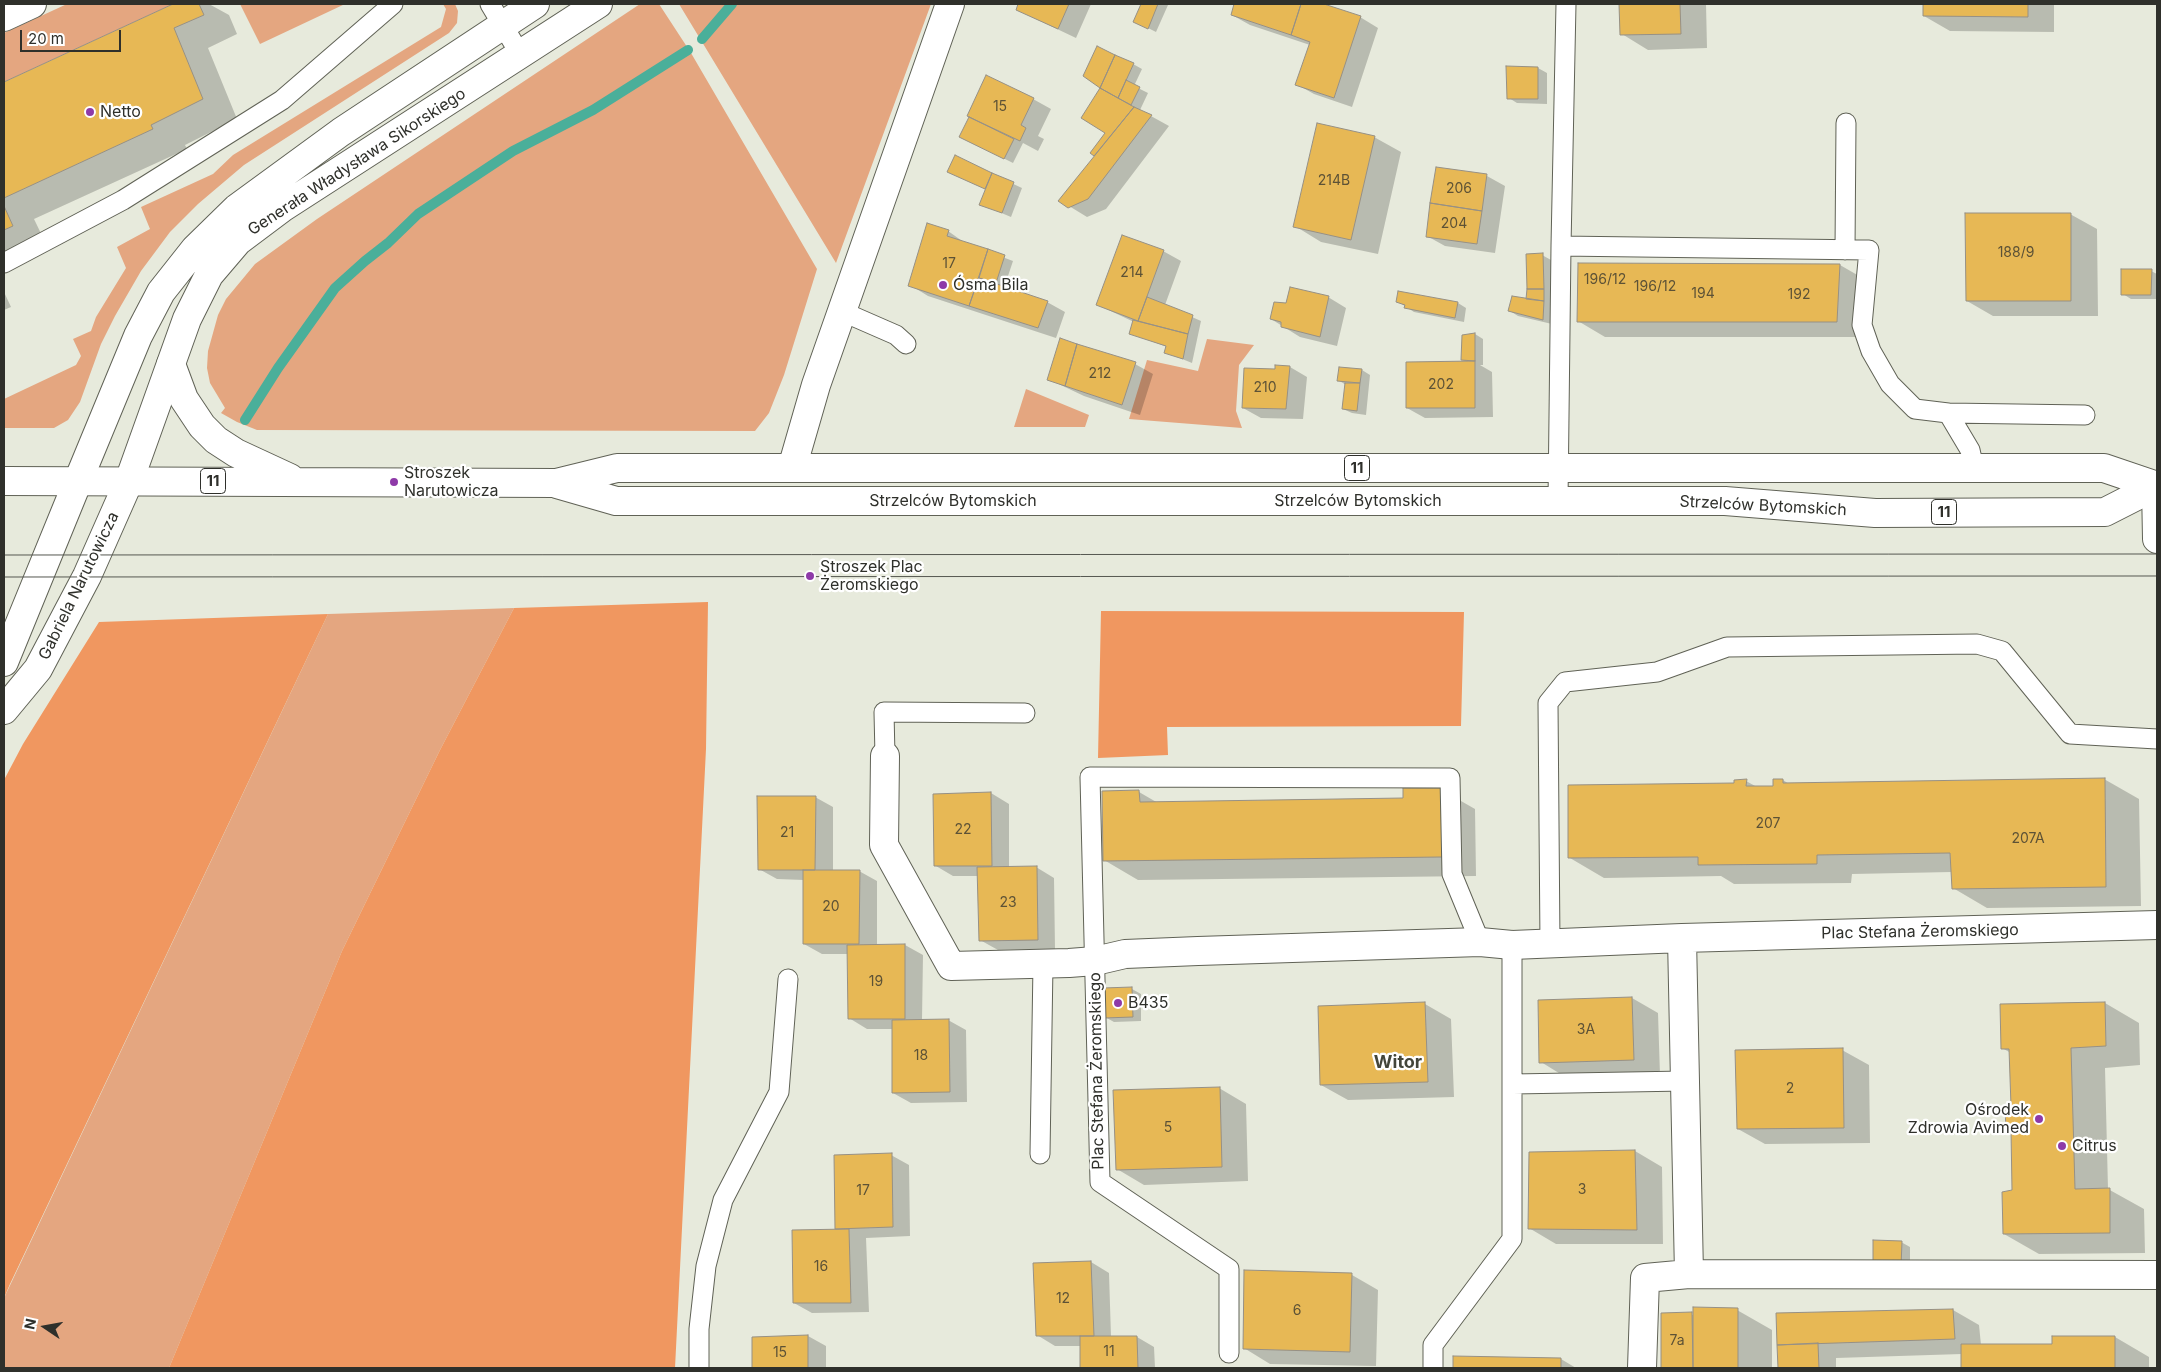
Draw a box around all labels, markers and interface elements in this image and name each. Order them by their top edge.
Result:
scale bar [22,20,124,52]
text: 20 m [28,29,64,48]
street label: Generała Władysława Sikorskiego [245,84,469,240]
house number: 15 [993,99,1007,115]
place label: Netto [100,102,141,122]
marker: Netto [84,106,96,118]
house number: 214B [1318,173,1350,189]
house number: 206 [1446,181,1472,197]
house number: 204 [1441,216,1467,232]
house number: 188/9 [1998,245,2034,261]
house number: 17 [942,256,956,272]
house number: 214 [1120,265,1144,281]
house number: 196/12 [1584,272,1626,288]
place label: Ósma Bila [953,275,1028,295]
marker: Ósma Bila [937,279,949,291]
house number: 196/12 [1634,279,1676,295]
house number: 194 [1691,286,1715,302]
house number: 192 [1788,287,1810,303]
house number: 212 [1089,366,1111,382]
house number: 202 [1428,377,1454,393]
house number: 210 [1253,380,1277,396]
road number: 11 [1344,456,1370,480]
place label: Stroszek Narutowicza [404,463,499,501]
road number: 11 [200,468,226,494]
marker: Stroszek Narutowicza [388,476,400,488]
street label: Strzelców Bytomskich [869,491,1037,511]
street label: Strzelców Bytomskich [1274,491,1442,511]
street label: Strzelców Bytomskich [1679,492,1847,520]
road number: 11 [1932,500,1956,524]
street label: Gabriela Narutowicza [35,509,123,663]
place label: Stroszek Plac Żeromskiego [820,557,923,595]
marker: Stroszek Plac Żeromskiego [804,570,816,582]
house number: 207 [1755,816,1781,832]
house number: 22 [954,822,972,838]
house number: 21 [780,825,794,841]
house number: 207A [2011,831,2045,847]
house number: 23 [999,895,1017,911]
house number: 20 [822,899,840,915]
street label: Plac Stefana Żeromskiego [1821,921,2019,943]
street label: Plac Stefana Żeromskiego [1086,972,1108,1170]
house number: 19 [869,974,883,990]
place label: B435 [1128,993,1168,1013]
marker: B435 [1112,997,1124,1009]
house number: 3A [1577,1022,1595,1038]
house number: 18 [914,1048,928,1064]
district label: Witor [1374,1052,1422,1074]
house number: 2 [1786,1081,1794,1097]
place label: Ośrodek Zdrowia Avimed [1908,1100,2029,1138]
marker: Ośrodek Zdrowia Avimed [2033,1113,2045,1125]
house number: 5 [1164,1120,1172,1136]
place label: Citrus [2072,1136,2117,1156]
marker: Citrus [2056,1140,2068,1152]
house number: 3 [1578,1182,1586,1198]
house number: 17 [856,1183,870,1199]
house number: 16 [814,1259,828,1275]
house number: 12 [1056,1291,1070,1307]
north arrow [20,1302,70,1352]
house number: 6 [1293,1303,1301,1319]
text: N [20,1317,39,1331]
house number: 7a [1669,1333,1685,1349]
house number: 11 [1103,1344,1115,1360]
house number: 15 [773,1345,787,1361]

